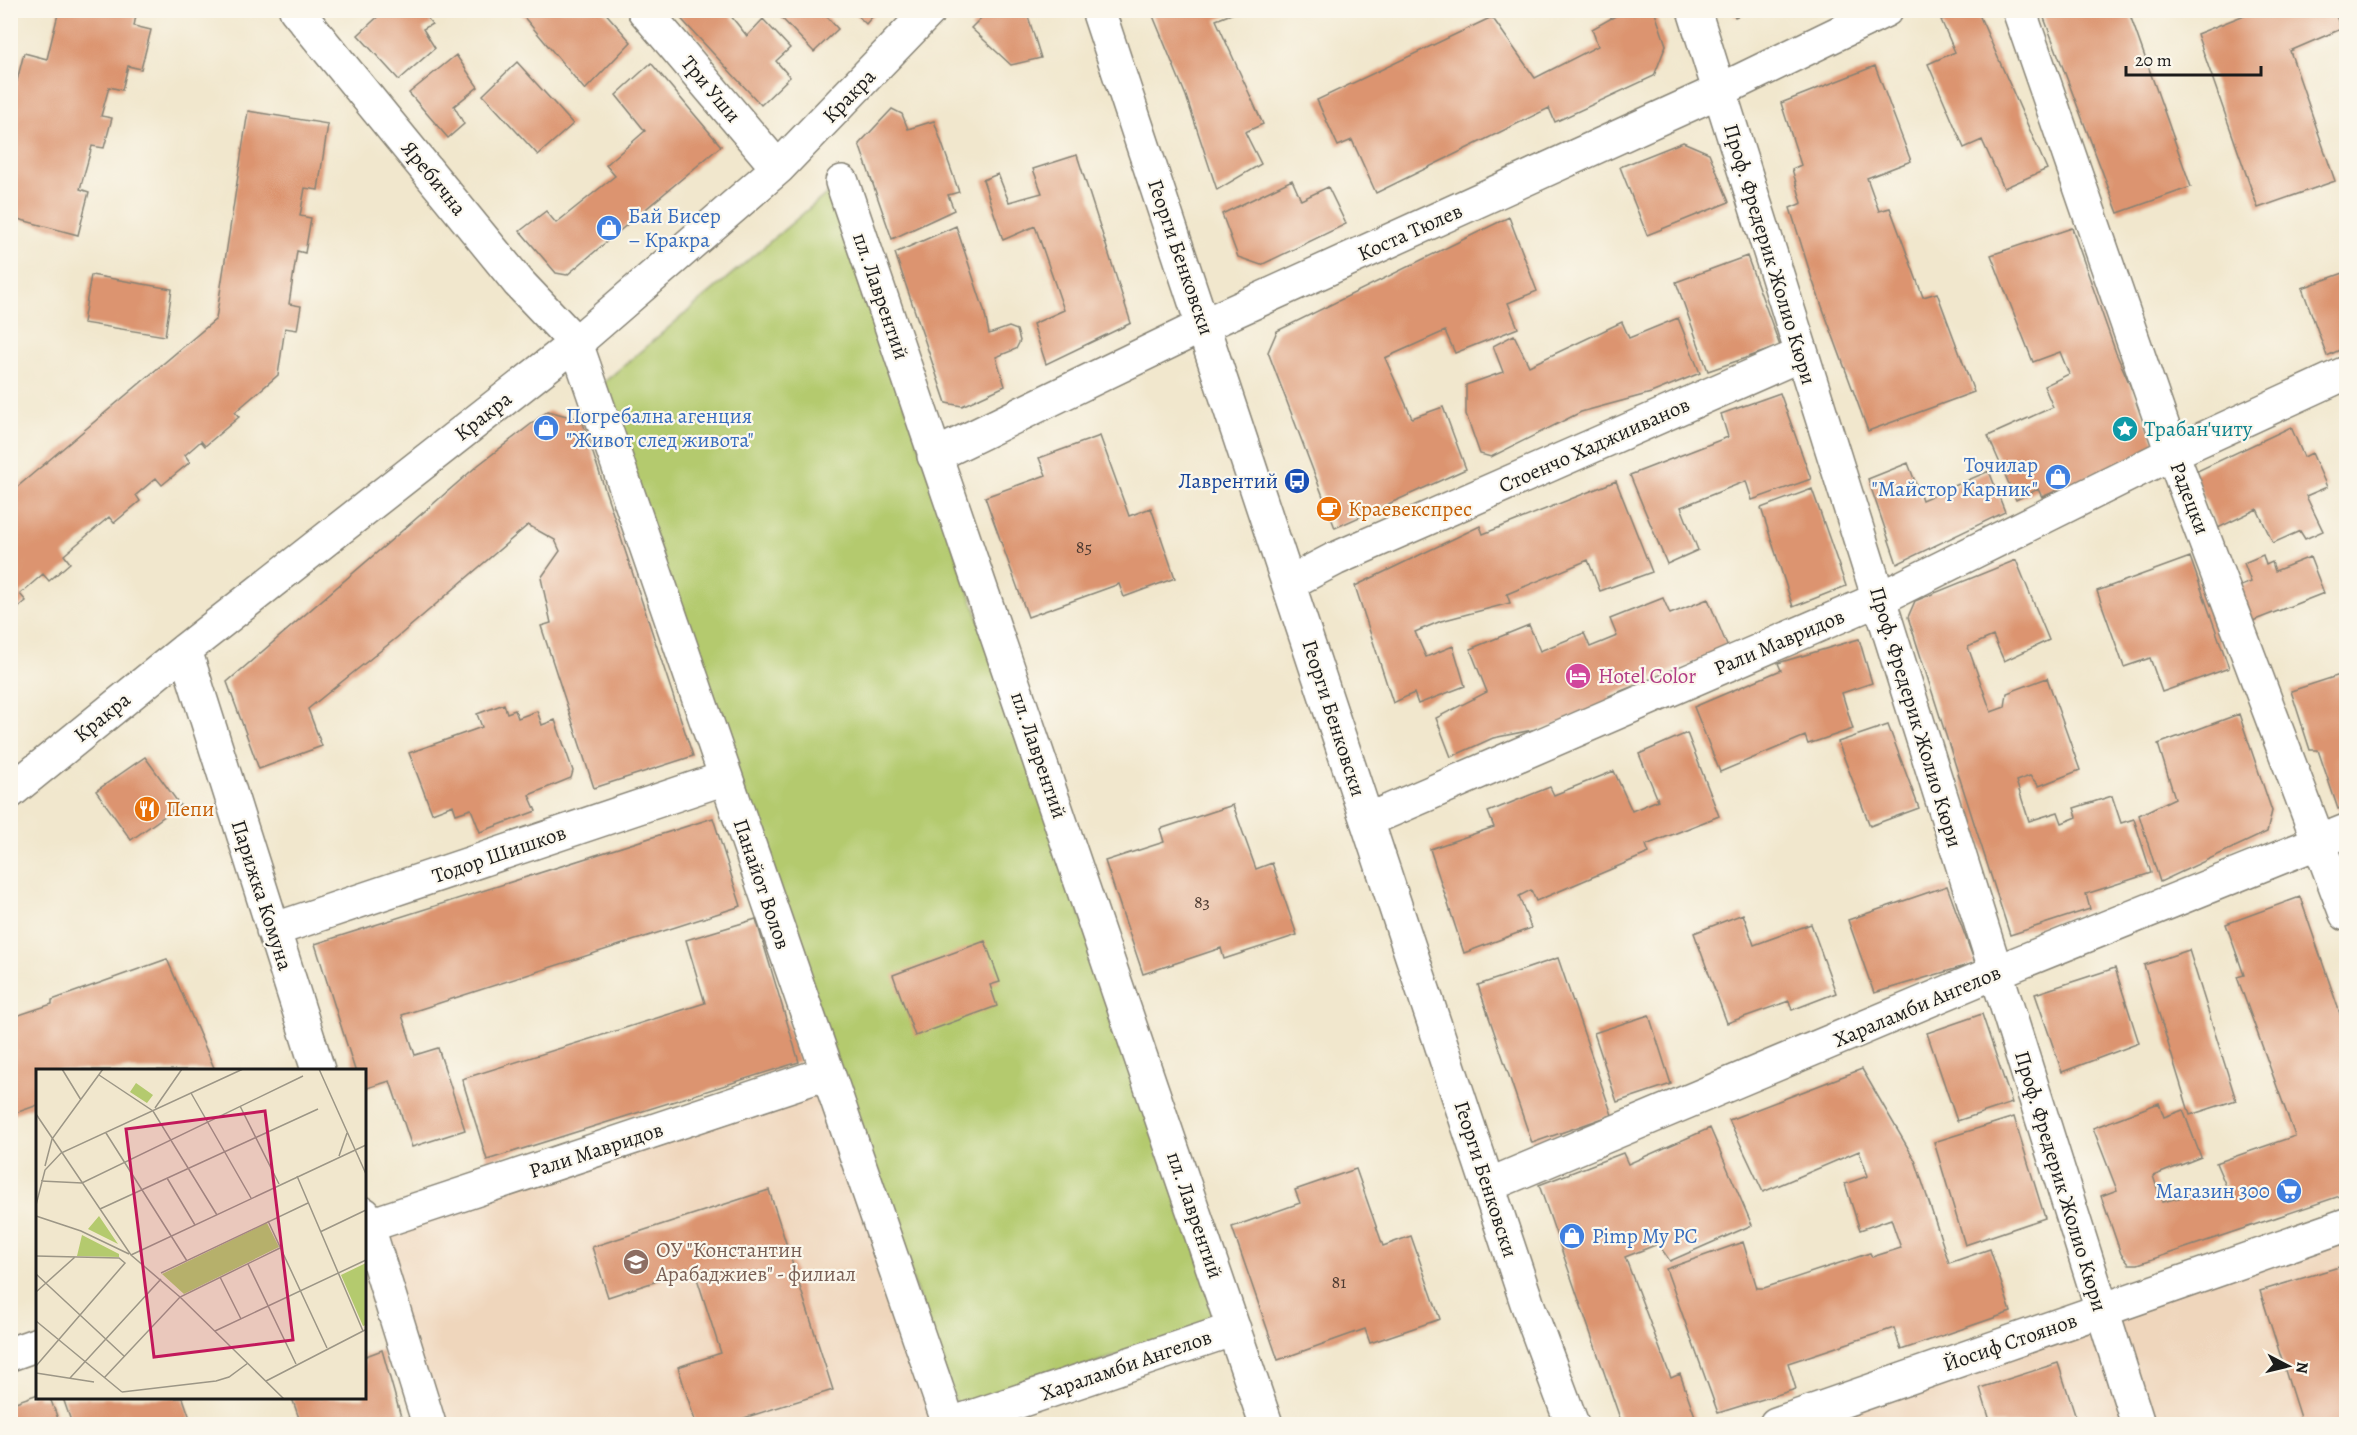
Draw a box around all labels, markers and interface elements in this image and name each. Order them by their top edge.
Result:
scale bar [2126,39,2261,77]
text: 20 m [2135,48,2172,72]
street label: Три Уши [675,50,747,128]
street label: Кракра [816,63,882,129]
street label: Проф. Фредерик Жолио Кюри [1717,120,1823,388]
street label: Яребична [395,135,473,222]
street label: Георги Бенковски [1141,175,1221,339]
street label: Коста Тюлев [1353,196,1467,268]
place label: Бай Бисер – Кракра [628,202,721,254]
shop icon: Бай Бисер – Кракра [594,213,624,243]
street label: пл. Лаврентий [846,229,916,363]
street label: Кракра [449,385,518,447]
street label: Стоенчо Хаджииванов [1494,390,1694,500]
place label: Погребална агенция "Живот след живота" [566,402,754,454]
shop icon: Погребална агенция "Живот след живота" [531,413,561,443]
place icon: Трабан'читу [2110,414,2140,444]
place label: Трабан'читу [2144,415,2253,443]
place label: Точилар "Майстор Карник" [1871,451,2038,503]
street label: Радецки [2163,458,2217,538]
shop icon: Точилар "Майстор Карник" [2043,462,2073,492]
bus stop icon: Лаврентий [1282,466,1312,496]
place label: Лаврентий [1178,467,1278,495]
cafe icon: Краевекспрес [1314,494,1344,524]
place label: Краевекспрес [1348,495,1472,523]
house number: 85 [1076,535,1092,559]
street label: Проф. Фредерик Жолио Кюри [1863,583,1969,851]
street label: Рали Мавридов [1709,602,1849,682]
street label: Георги Бенковски [1295,636,1373,800]
hotel icon: Hotel Color [1563,661,1593,691]
place label: Hotel Color [1598,662,1696,690]
street label: Кракра [68,685,136,748]
street label: пл. Лаврентий [1004,688,1074,822]
restaurant icon: Пепи [132,794,162,824]
place label: Пепи [166,795,214,823]
street label: Панайот Волов [727,815,797,953]
street label: Парижка Комуна [225,816,300,974]
street label: Тодор Шишков [428,818,570,890]
house number: 83 [1194,890,1210,914]
street label: Хараламби Ангелов [1829,958,2005,1054]
street label: Проф. Фредерик Жолио Кюри [2008,1047,2114,1315]
inset map [36,1069,366,1399]
street label: Георги Бенковски [1447,1097,1525,1261]
street label: Рали Мавридов [525,1115,667,1185]
street label: пл. Лаврентий [1160,1148,1230,1282]
supermarket icon: Магазин 300 [2274,1176,2304,1206]
place label: Магазин 300 [2155,1177,2270,1205]
shop icon: Pimp My PC [1557,1221,1587,1251]
place label: Pimp My PC [1592,1222,1698,1250]
place label: ОУ "Константин Арабаджиев" - филиал [655,1236,856,1288]
school or university icon: ОУ "Константин Арабаджиев" - филиал [621,1247,651,1277]
house number: 81 [1332,1270,1346,1294]
street label: Йосиф Стоянов [1939,1306,2081,1378]
street label: Хараламби Ангелов [1037,1323,1215,1407]
north arrow [2258,1336,2318,1396]
text: N [2290,1361,2314,1375]

